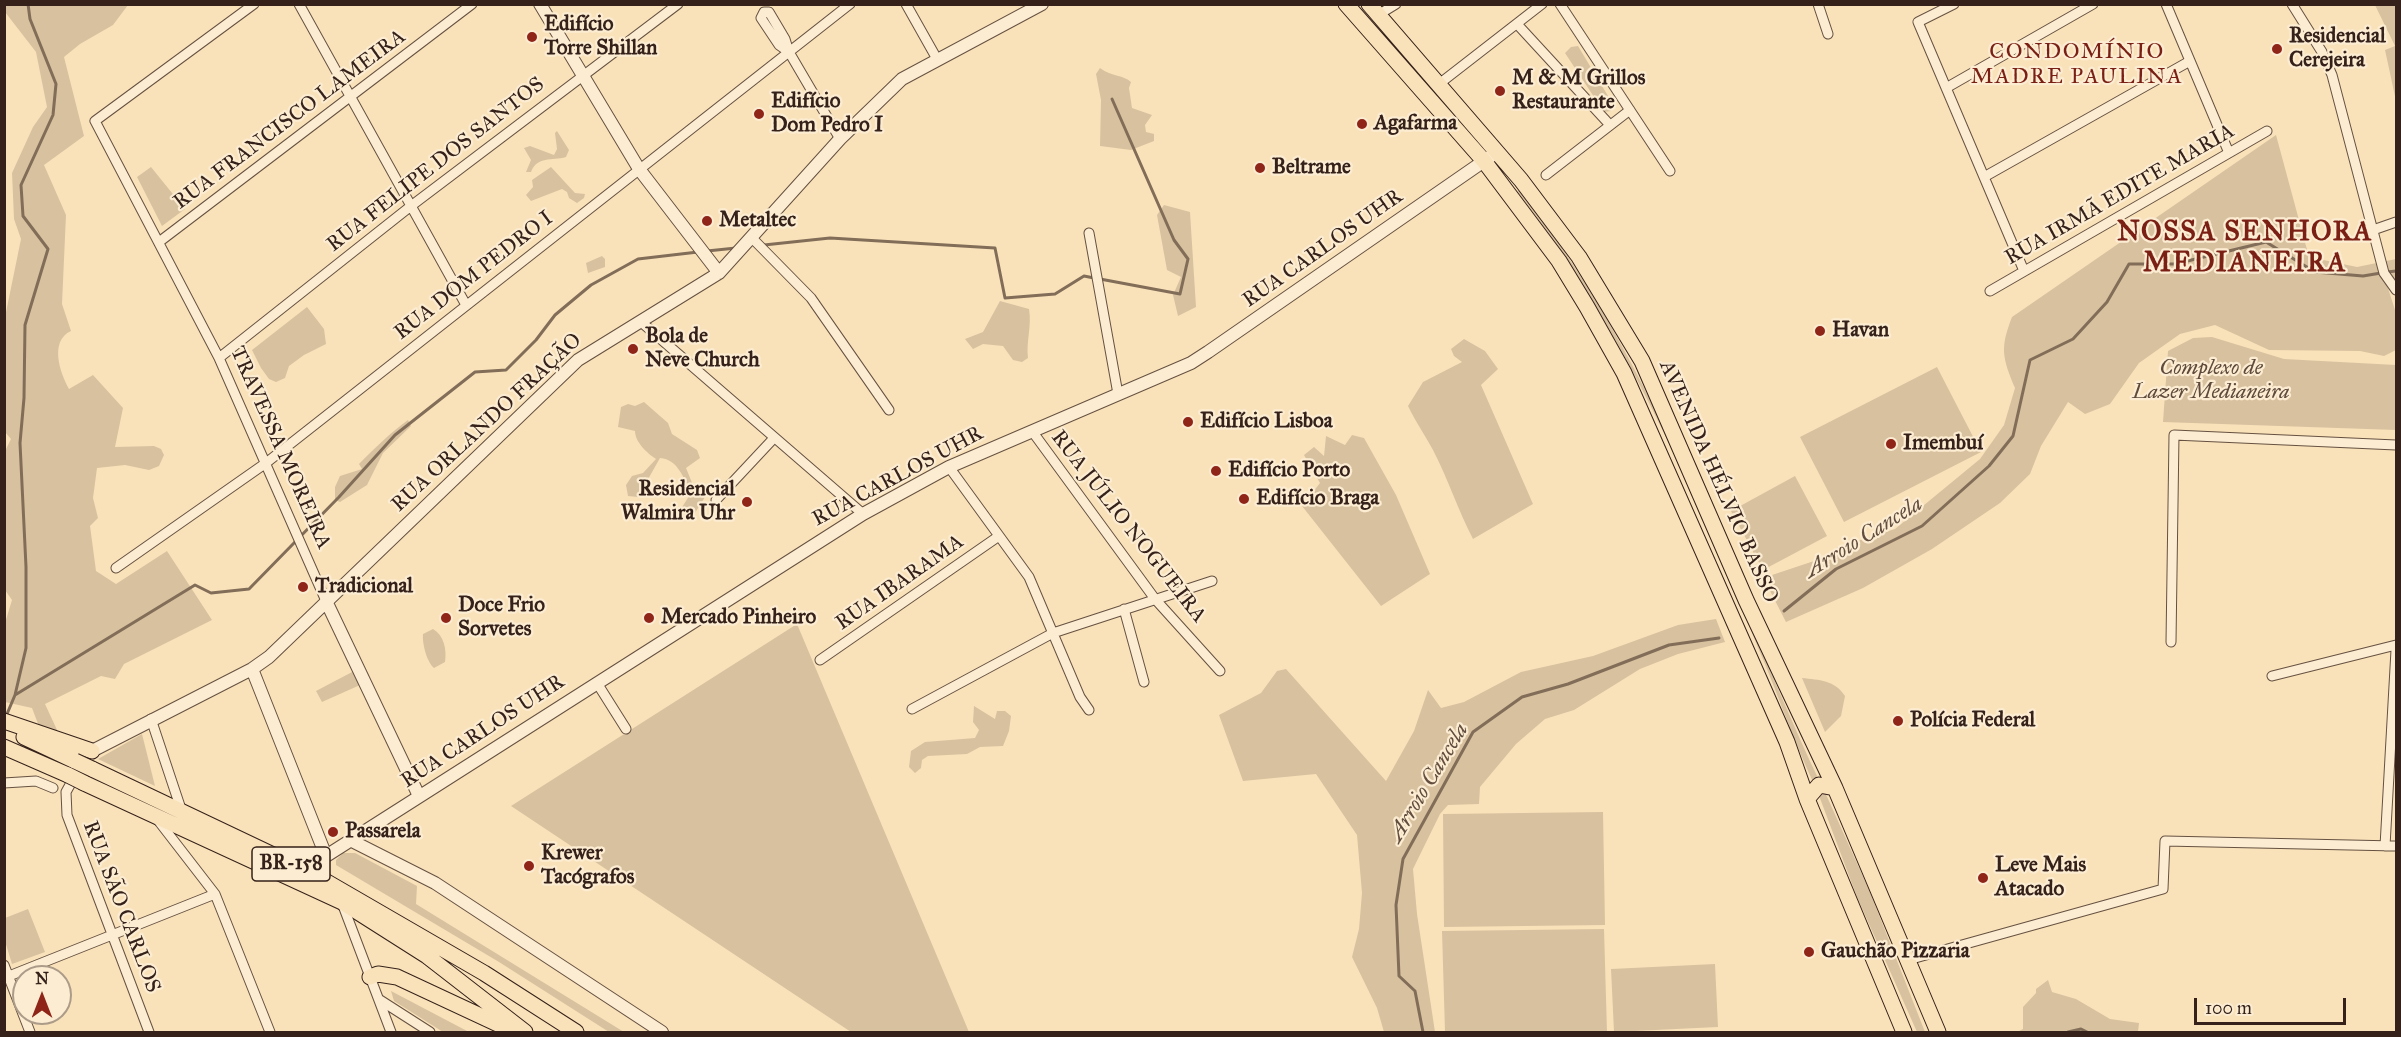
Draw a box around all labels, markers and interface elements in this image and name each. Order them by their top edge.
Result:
place label: Edifício Torre Shillan [544,12,657,62]
street label: RUA FRANCISCO LAMEIRA [169,24,411,216]
place label: Residencial Cerejeira [2289,24,2386,74]
marker: Edifício Torre Shillan [525,30,539,44]
district label: CONDOMÍNIO MADRE PAULINA [1971,40,2183,92]
marker: Residencial Cerejeira [2270,42,2284,56]
place label: M & M Grillos Restaurante [1512,66,1645,116]
street label: RUA FELIPE DOS SANTOS [322,72,550,258]
marker: M & M Grillos Restaurante [1493,84,1507,98]
place label: Edifício Dom Pedro I [771,89,883,139]
marker: Edifício Dom Pedro I [752,107,766,121]
place label: Agafarma [1374,111,1457,137]
marker: Agafarma [1355,117,1369,131]
street label: RUA IRMÃ EDITE MARIA [2001,119,2239,271]
place label: Beltrame [1272,155,1351,181]
marker: Beltrame [1253,161,1267,175]
street label: RUA CARLOS UHR [1238,184,1408,314]
street label: RUA DOM PEDRO I [390,206,558,346]
place label: Metaltec [719,208,796,234]
marker: Metaltec [700,214,714,228]
district label: NOSSA SENHORA MEDIANEIRA [2117,217,2373,280]
place label: Havan [1832,318,1889,344]
place label: Bola de Neve Church [645,324,760,374]
marker: Havan [1813,324,1827,338]
street label: RUA ORLANDO FRAÇÃO [387,328,587,518]
marker: Bola de Neve Church [626,342,640,356]
street label: TRAVESSA MOREIRA [224,343,336,553]
park label: Complexo de Lazer Medianeira [2133,356,2289,406]
street label: AVENIDA HÉLVIO BASSO [1653,357,1783,607]
place label: Edifício Lisboa [1200,409,1333,435]
marker: Edifício Lisboa [1181,415,1195,429]
street label: RUA CARLOS UHR [808,421,988,533]
street label: RUA JÚLIO NOGUEIRA [1045,426,1211,628]
place label: Imembuí [1903,431,1983,457]
marker: Imembuí [1884,437,1898,451]
place label: Edifício Porto [1228,458,1350,484]
marker: Edifício Porto [1209,464,1223,478]
place label: Residencial Walmira Uhr [621,477,735,527]
place label: Edifício Braga [1256,486,1379,512]
water label: Arroio Cancela [1800,491,1928,585]
marker: Edifício Braga [1237,492,1251,506]
marker: Residencial Walmira Uhr [740,495,754,509]
street label: RUA IBARAMA [831,530,969,636]
place label: Tradicional [315,574,413,600]
marker: Tradicional [296,580,310,594]
place label: Doce Frio Sorvetes [458,593,545,643]
place label: Mercado Pinheiro [661,605,816,631]
marker: Doce Frio Sorvetes [439,611,453,625]
marker: Mercado Pinheiro [642,611,656,625]
street label: RUA CARLOS UHR [397,670,569,794]
place label: Polícia Federal [1910,708,2035,734]
marker: Polícia Federal [1891,714,1905,728]
water label: Arroio Cancela [1383,719,1475,847]
street label: RUA SÃO CARLOS [77,818,165,996]
place label: Passarela [345,819,421,845]
marker: Passarela [326,825,340,839]
place label: Krewer Tacógrafos [541,841,634,891]
road number: BR-158 [252,847,330,881]
place label: Leve Mais Atacado [1995,853,2086,903]
marker: Krewer Tacógrafos [522,859,536,873]
marker: Leve Mais Atacado [1976,871,1990,885]
place label: Gauchão Pizzaria [1821,939,1970,965]
marker: Gauchão Pizzaria [1802,945,1816,959]
north arrow [12,965,72,1025]
text: N [35,969,49,988]
scale bar [2197,986,2348,1024]
text: 100 m [2205,997,2252,1019]

